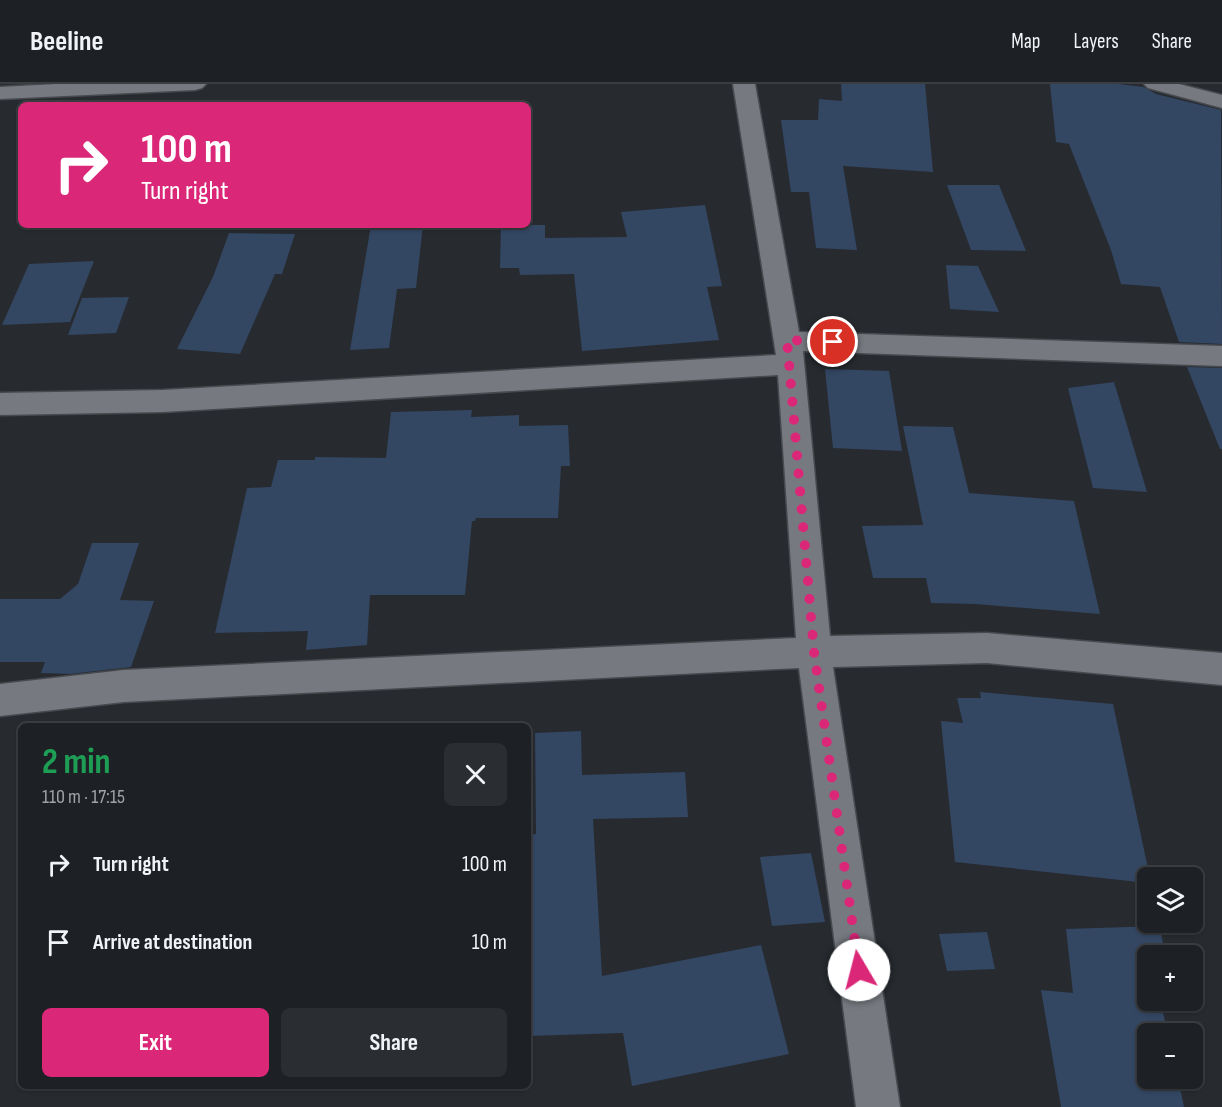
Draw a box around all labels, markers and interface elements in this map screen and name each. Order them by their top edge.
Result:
text: Beeline [30,25,103,58]
text: Map [1011,29,1040,54]
text: Layers [1073,29,1119,54]
text: Share [1152,29,1192,54]
text: 100 m [141,124,232,175]
icon: right [42,126,120,204]
text: Turn right [141,175,228,207]
pin [807,316,858,367]
icon: arrive [816,325,849,358]
text: 2 min [42,741,111,784]
button: close [444,743,507,806]
text: 110 m · 17:15 [42,785,125,809]
icon: right [42,848,75,881]
text: Turn right [93,851,169,878]
text: 100 m [462,851,507,878]
map controls [1137,867,1203,1089]
button: layers [1137,867,1203,933]
icon: arrive [42,926,75,959]
text: Arrive at destination [93,929,252,956]
text: 10 m [472,929,507,956]
position arrow [827,938,891,1002]
button: + [1137,945,1203,1011]
button: Exit [42,1008,269,1077]
button: Share [281,1008,507,1077]
button: − [1137,1023,1203,1089]

